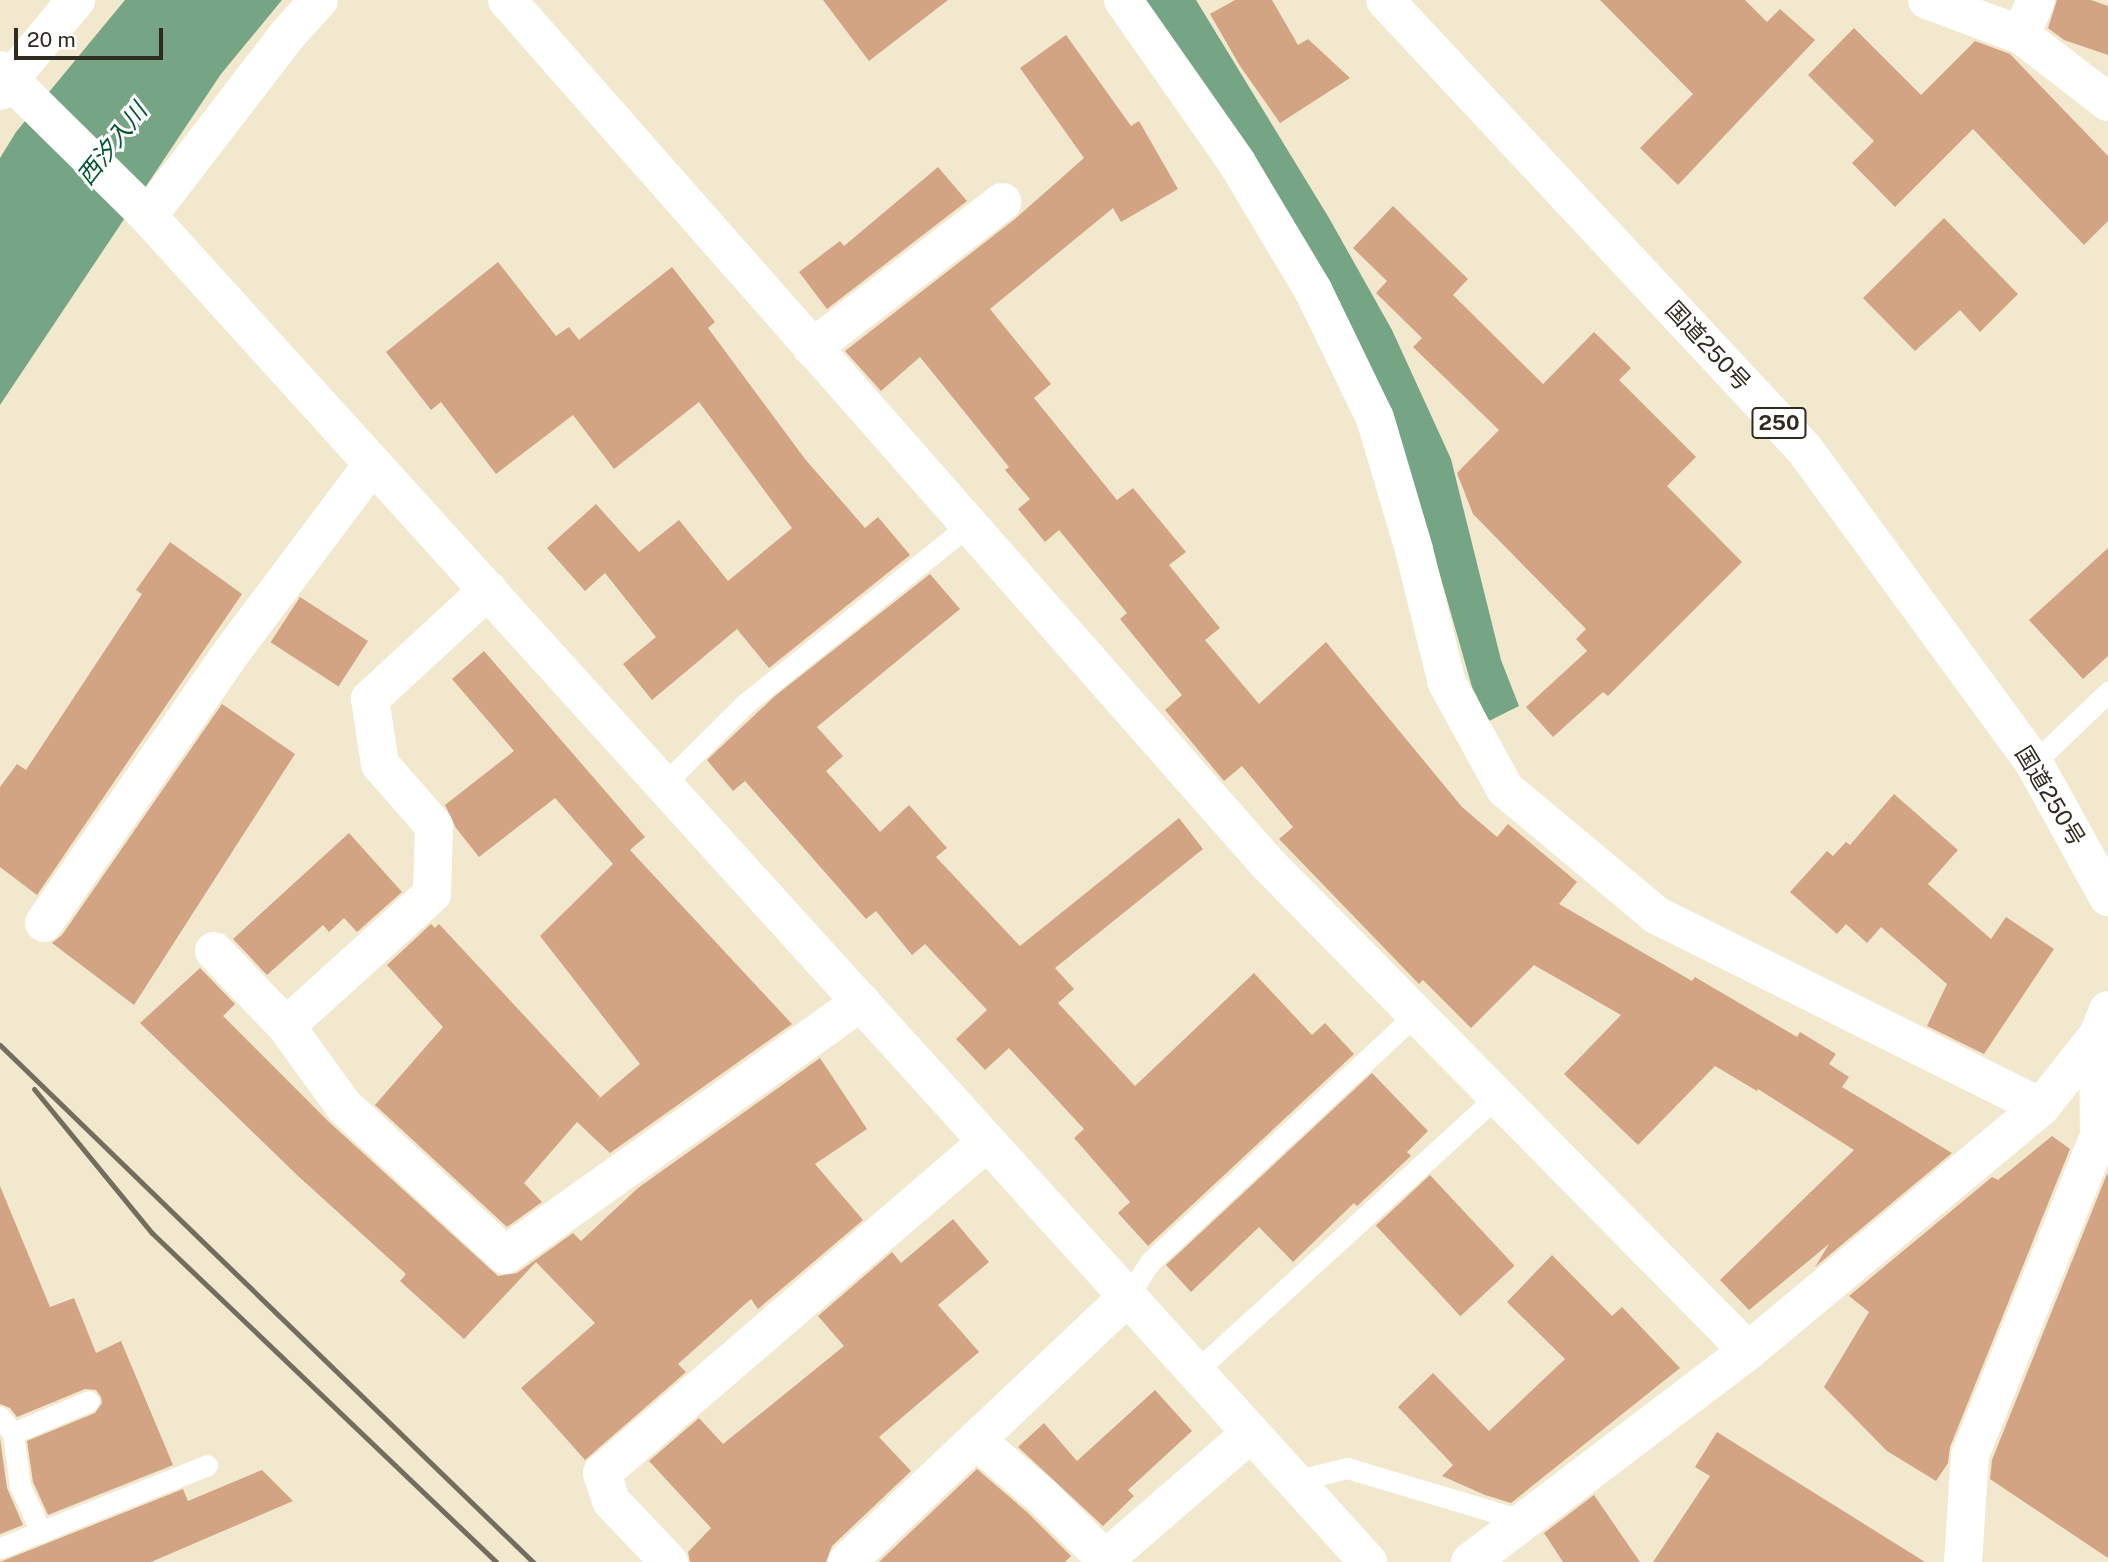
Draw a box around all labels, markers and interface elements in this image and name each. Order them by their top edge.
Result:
scale bar [18,14,166,58]
text: 20 m [27,27,76,52]
water label: 西汐入川 [71,97,153,191]
street label: 国道250号 [1660,296,1756,396]
road number: 250 [1751,406,1807,440]
street label: 国道250号 [2009,741,2091,851]

